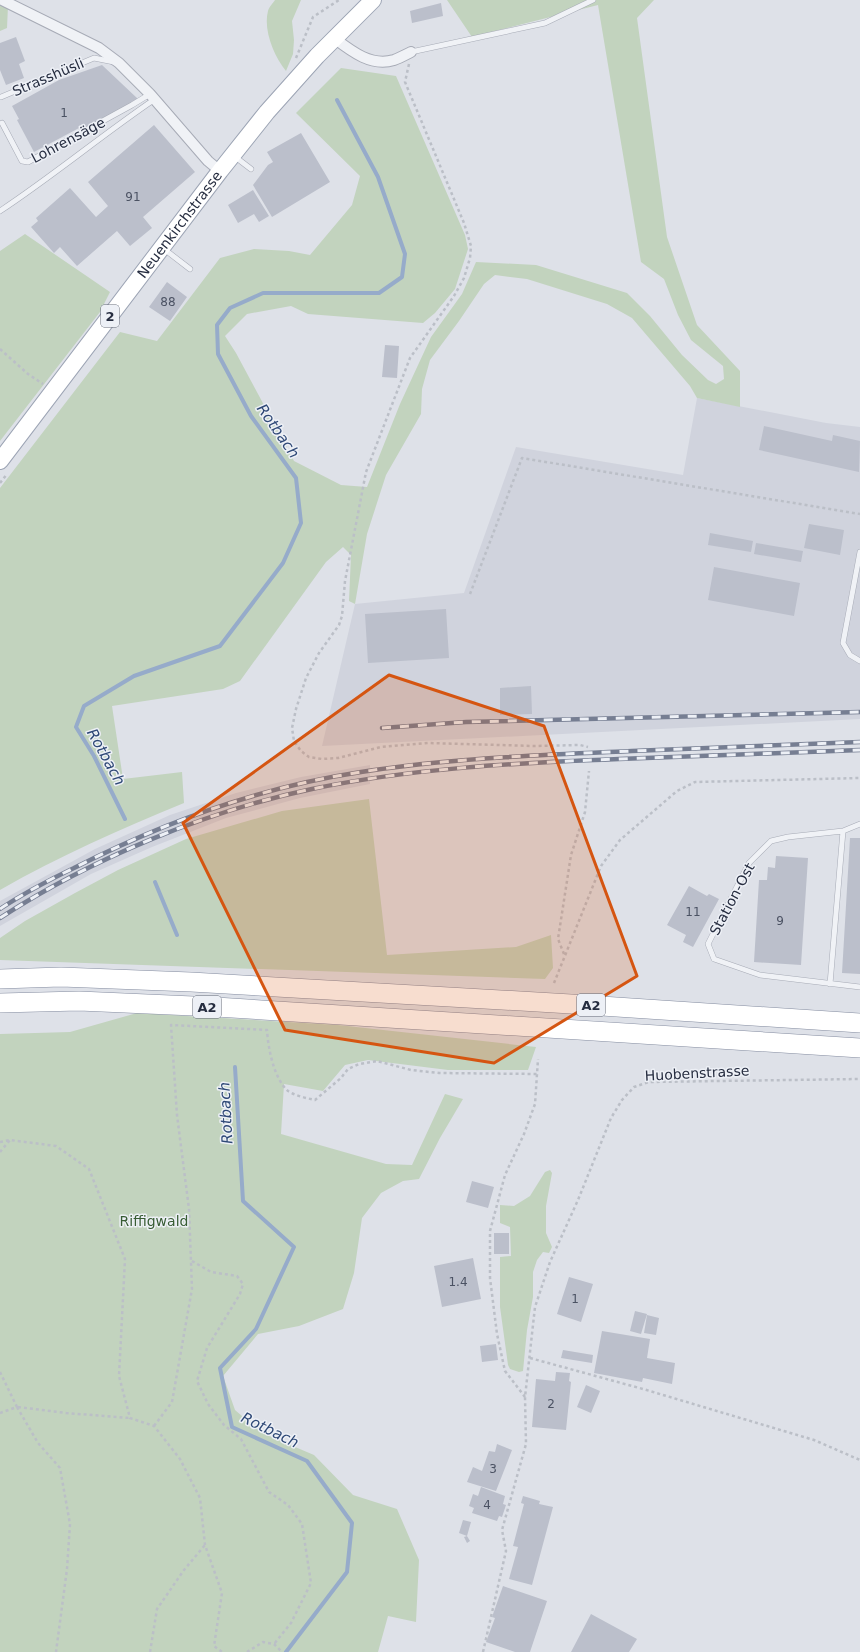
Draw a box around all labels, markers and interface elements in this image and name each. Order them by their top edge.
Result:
street label: Strasshüsli [10,55,86,99]
house number: 1 [60,106,68,120]
street label: Lohrensäge [28,114,108,166]
street label: Neuenkirchstrasse [134,168,225,281]
house number: 91 [125,190,141,204]
house number: 88 [160,295,176,309]
road number: 2 [101,305,119,327]
water label: Rotbach [253,400,303,462]
water label: Rotbach [83,726,129,788]
street label: Station-Ost [706,860,758,938]
house number: 11 [685,905,701,919]
house number: 9 [776,914,784,928]
road number: A2 [577,994,605,1016]
road number: A2 [193,996,221,1018]
street label: Huobenstrasse [644,1062,750,1084]
water label: Rotbach [215,1082,237,1144]
park label: Riffigwald [120,1213,188,1229]
house number: 1.4 [448,1275,468,1289]
house number: 1 [571,1292,579,1306]
house number: 2 [547,1397,555,1411]
water label: Rotbach [238,1408,302,1452]
house number: 3 [489,1462,497,1476]
house number: 4 [483,1498,491,1512]

